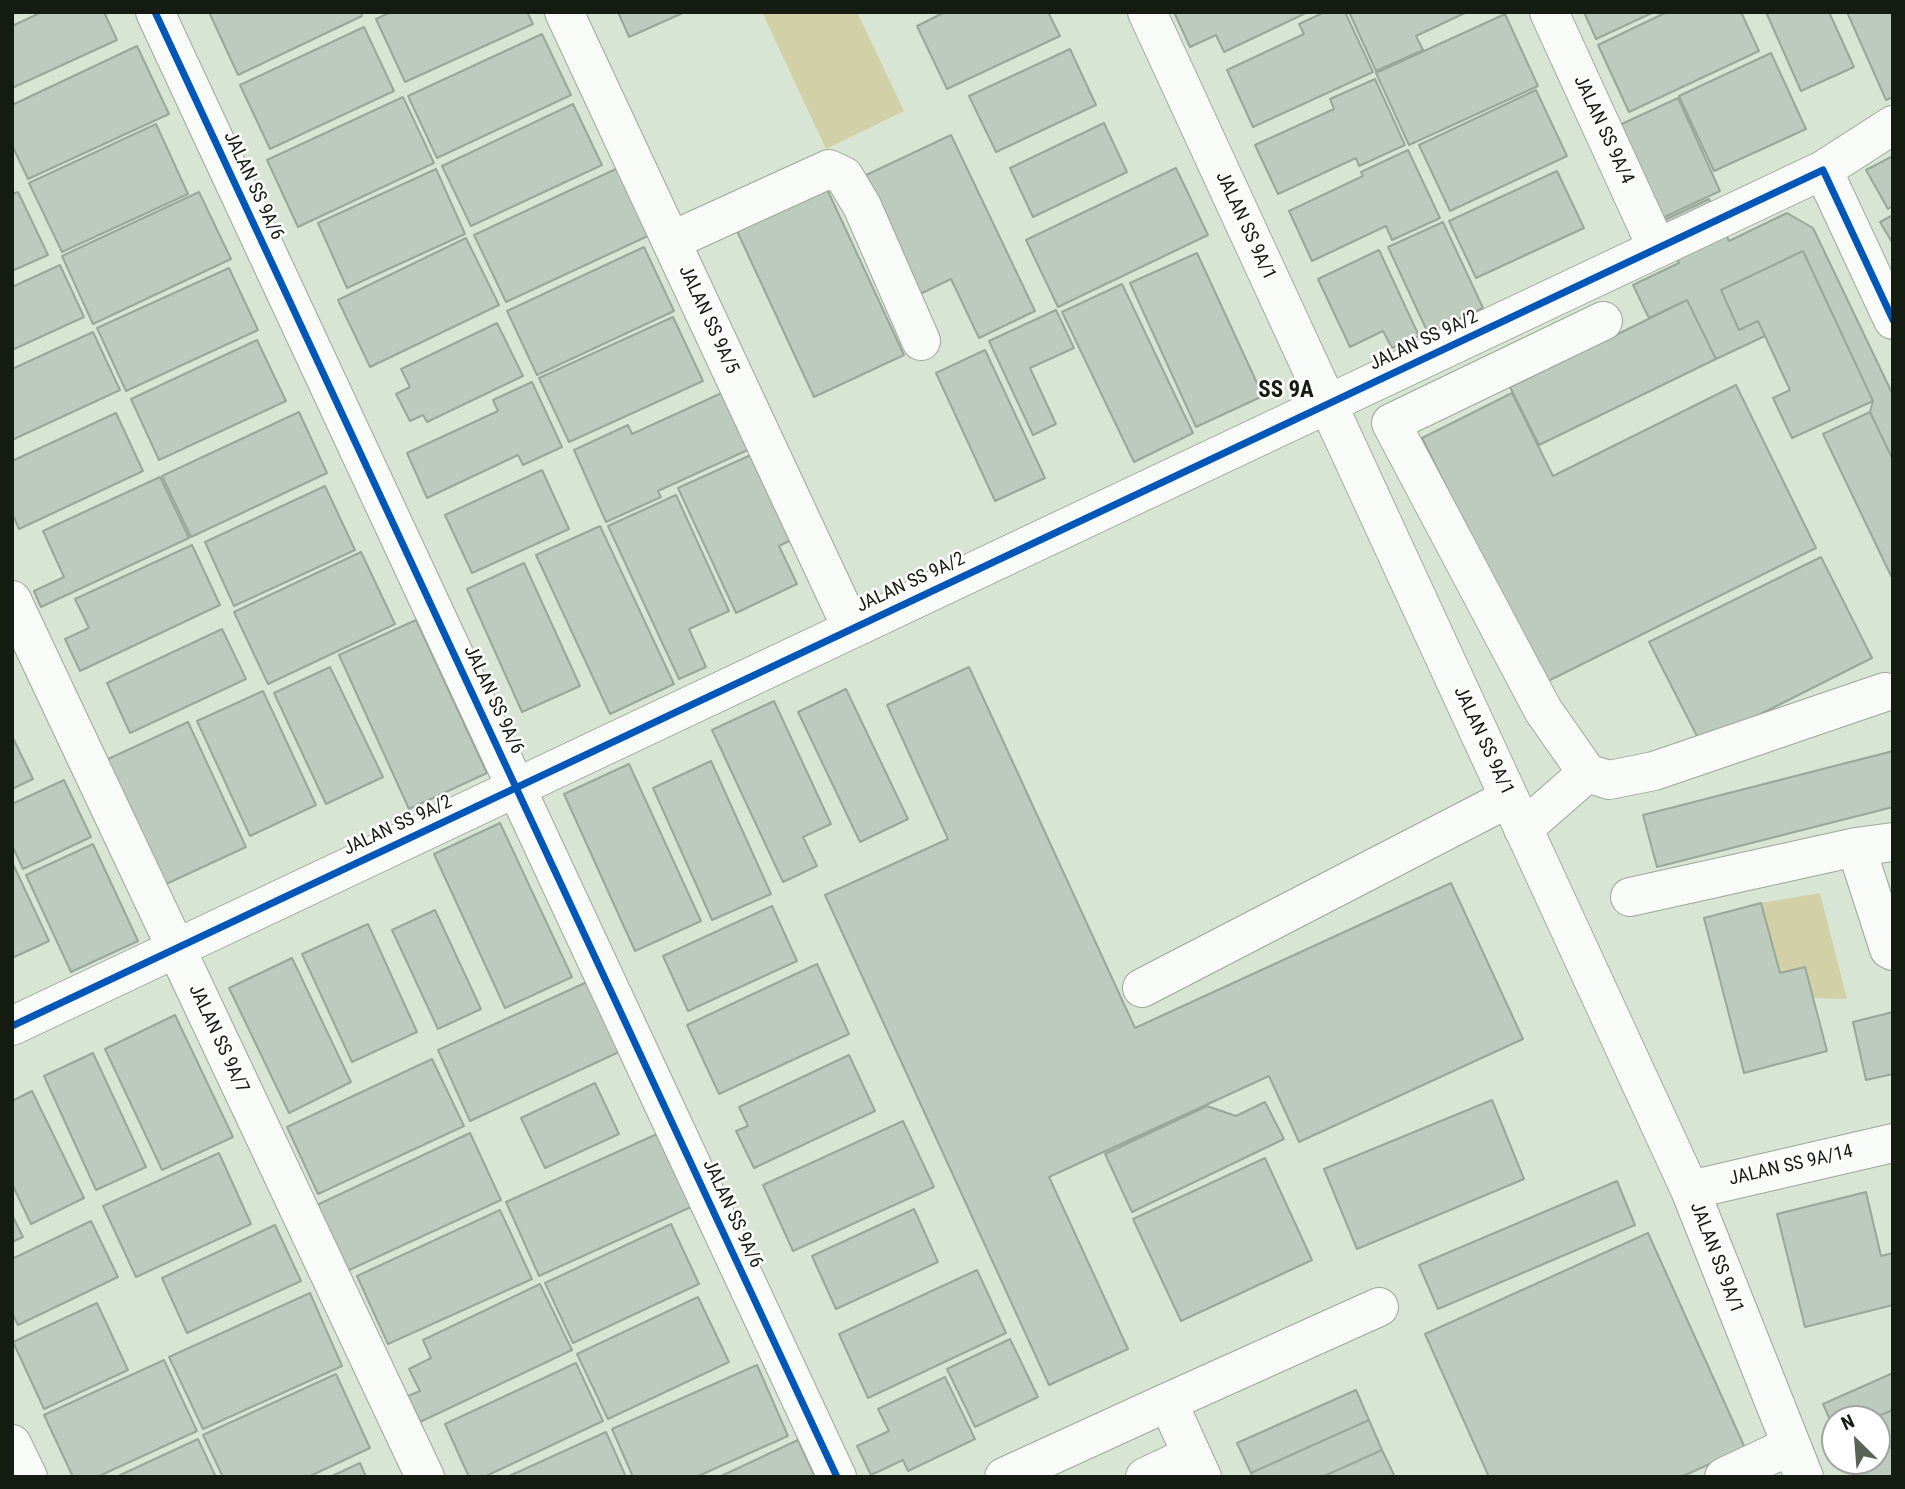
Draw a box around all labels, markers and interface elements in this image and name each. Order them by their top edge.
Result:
street label: JALAN SS 9A/4 [1568,72,1638,188]
street label: JALAN SS 9A/6 [218,128,288,244]
street label: JALAN SS 9A/1 [1210,168,1280,284]
street label: JALAN SS 9A/5 [673,262,743,378]
street label: JALAN SS 9A/2 [1366,306,1482,376]
district label: SS 9A [1258,377,1314,405]
street label: JALAN SS 9A/2 [853,548,969,618]
street label: JALAN SS 9A/6 [458,642,528,758]
street label: JALAN SS 9A/1 [1448,683,1518,799]
street label: JALAN SS 9A/2 [340,791,456,861]
street label: JALAN SS 9A/7 [183,981,253,1097]
street label: JALAN SS 9A/14 [1727,1141,1855,1191]
street label: JALAN SS 9A/6 [697,1156,767,1272]
street label: JALAN SS 9A/1 [1684,1199,1748,1317]
north arrow [1821,1405,1891,1475]
text: N [1838,1409,1858,1435]

